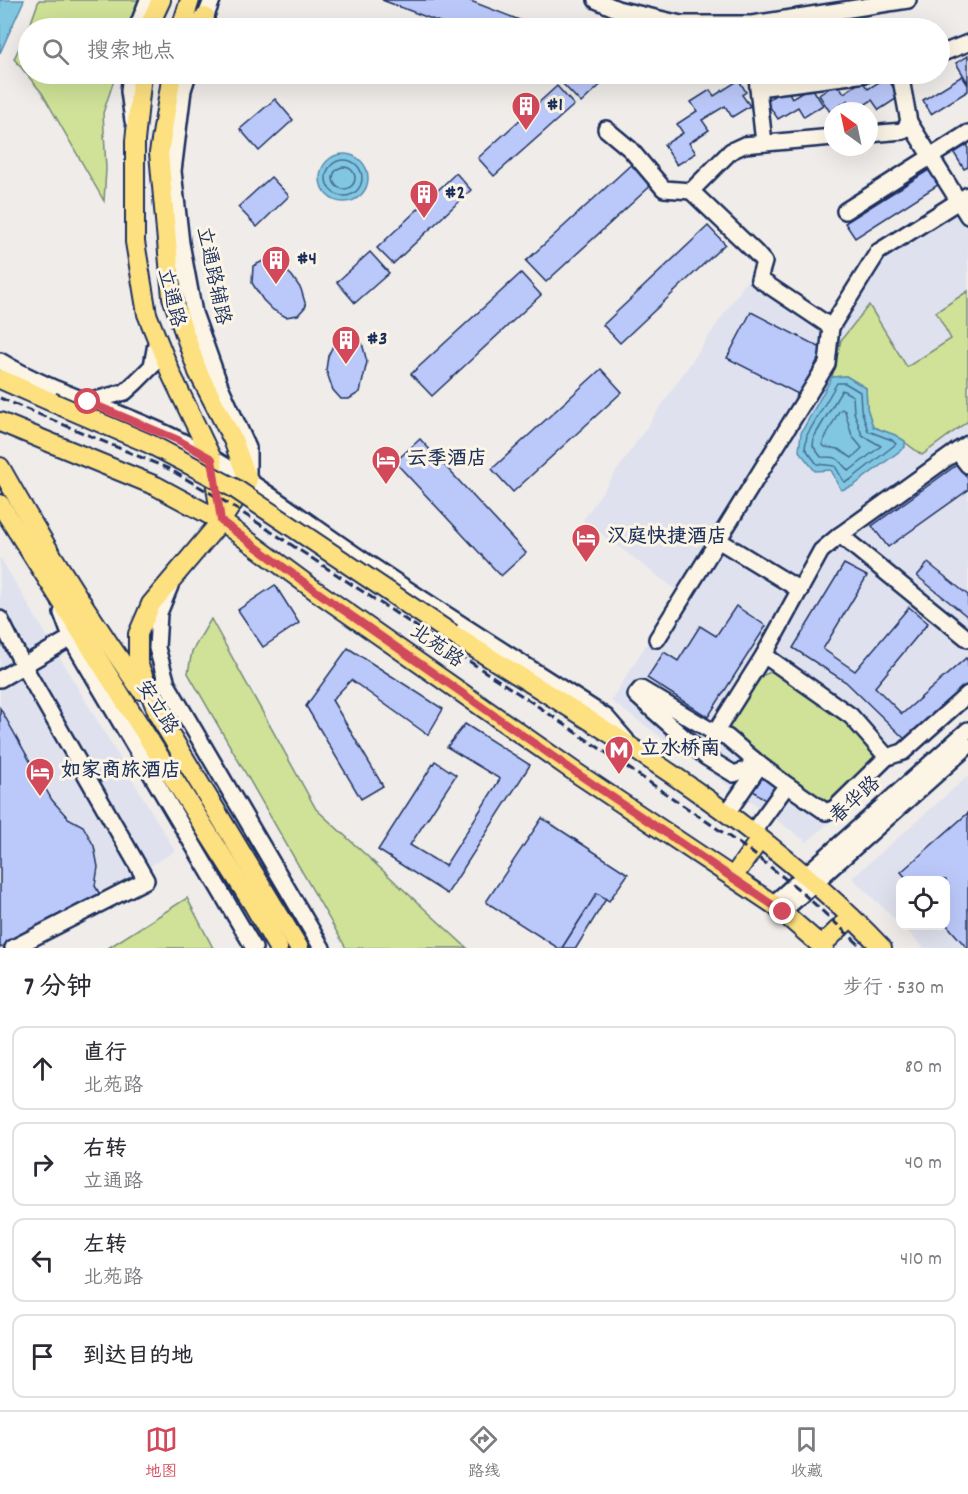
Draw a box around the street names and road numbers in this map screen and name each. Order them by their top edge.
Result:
street label: 立通路辅路 [188,224,236,329]
street label: 立通路 [149,266,191,331]
street label: 北苑路 [403,618,469,676]
street label: 安立路 [128,675,184,742]
street label: 春华路 [824,770,888,831]

